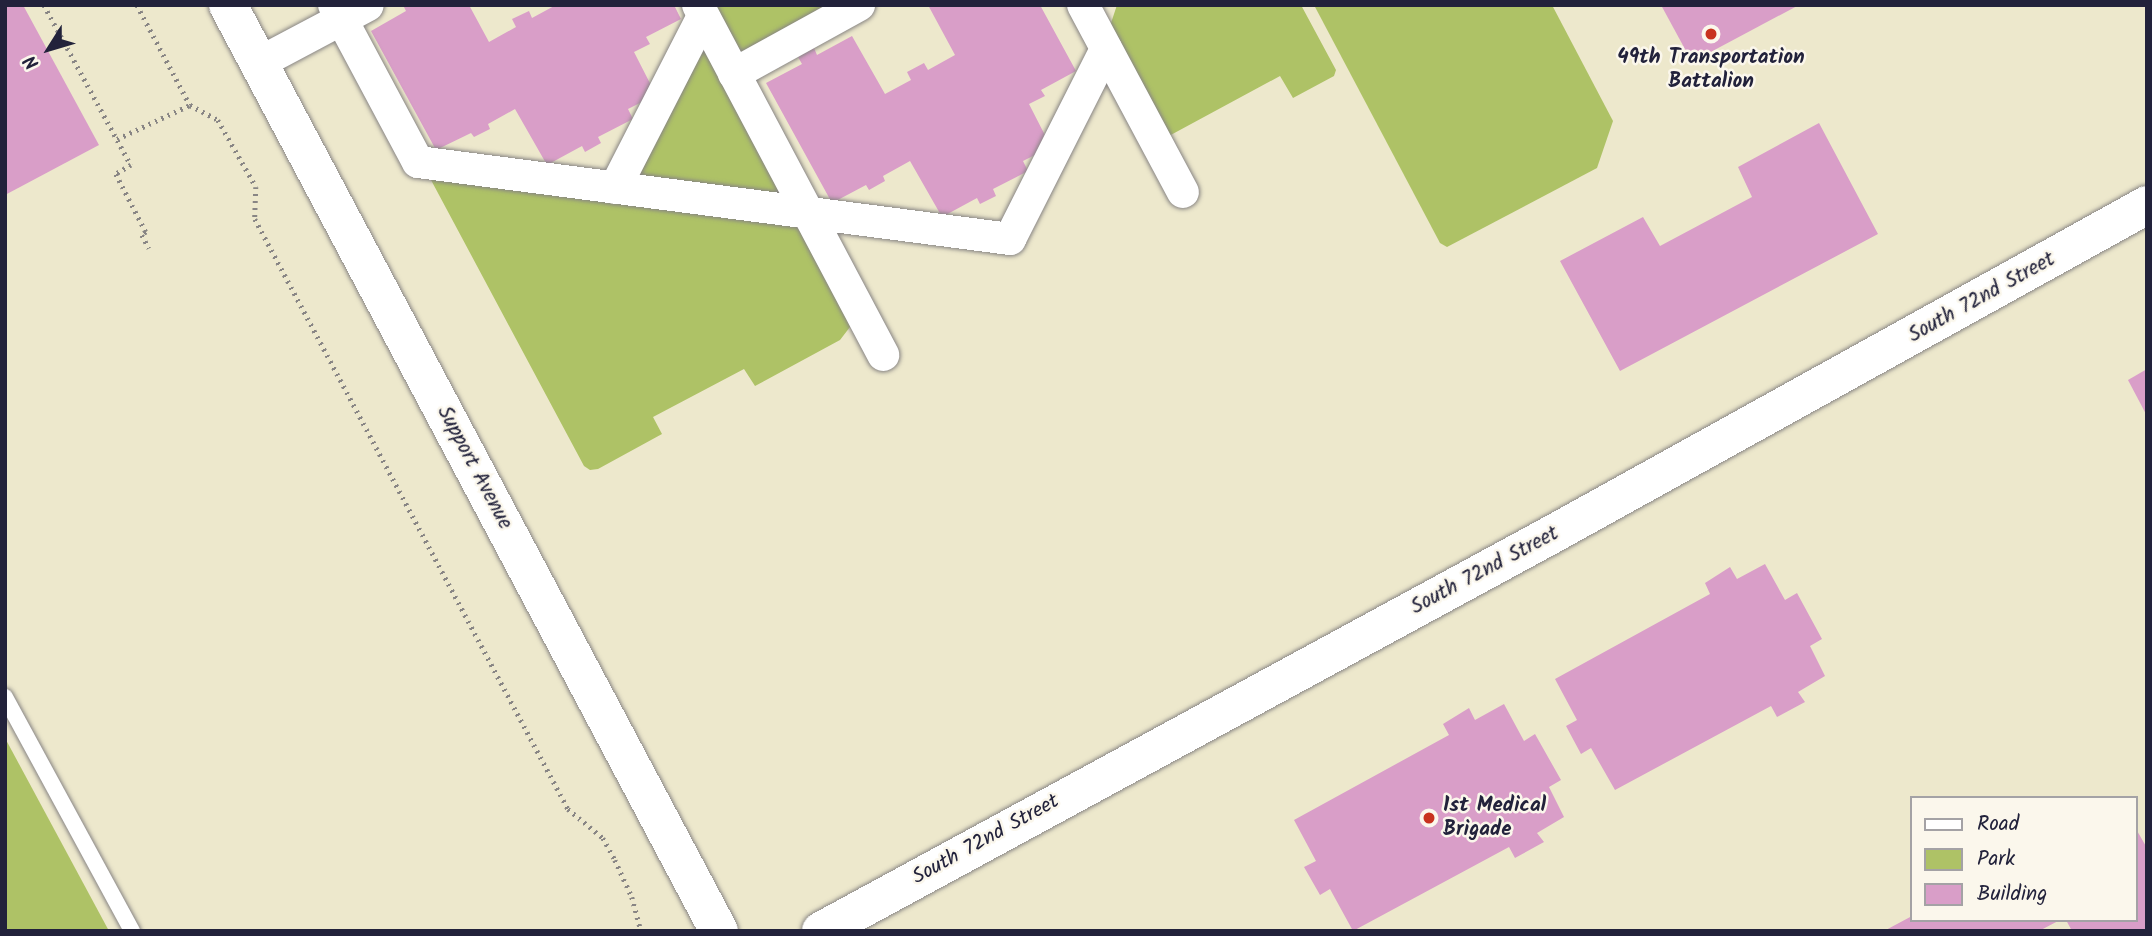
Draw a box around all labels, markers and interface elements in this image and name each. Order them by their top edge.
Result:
north arrow [14,14,84,84]
marker: 49th Transportation Battalion [1703,26,1719,42]
place label: 49th Transportation Battalion [1617,45,1805,95]
text: N [17,48,48,75]
street label: South 72nd Street [1904,247,2060,349]
street label: Support Avenue [431,402,517,534]
street label: South 72nd Street [1407,521,1563,621]
street label: South 72nd Street [908,789,1064,891]
place label: 1st Medical Brigade [1443,793,1546,843]
legend [1910,796,2138,922]
text: Road [1977,808,2019,841]
marker: 1st Medical Brigade [1421,810,1437,826]
text: Park [1977,843,2015,876]
text: Building [1977,878,2047,911]

